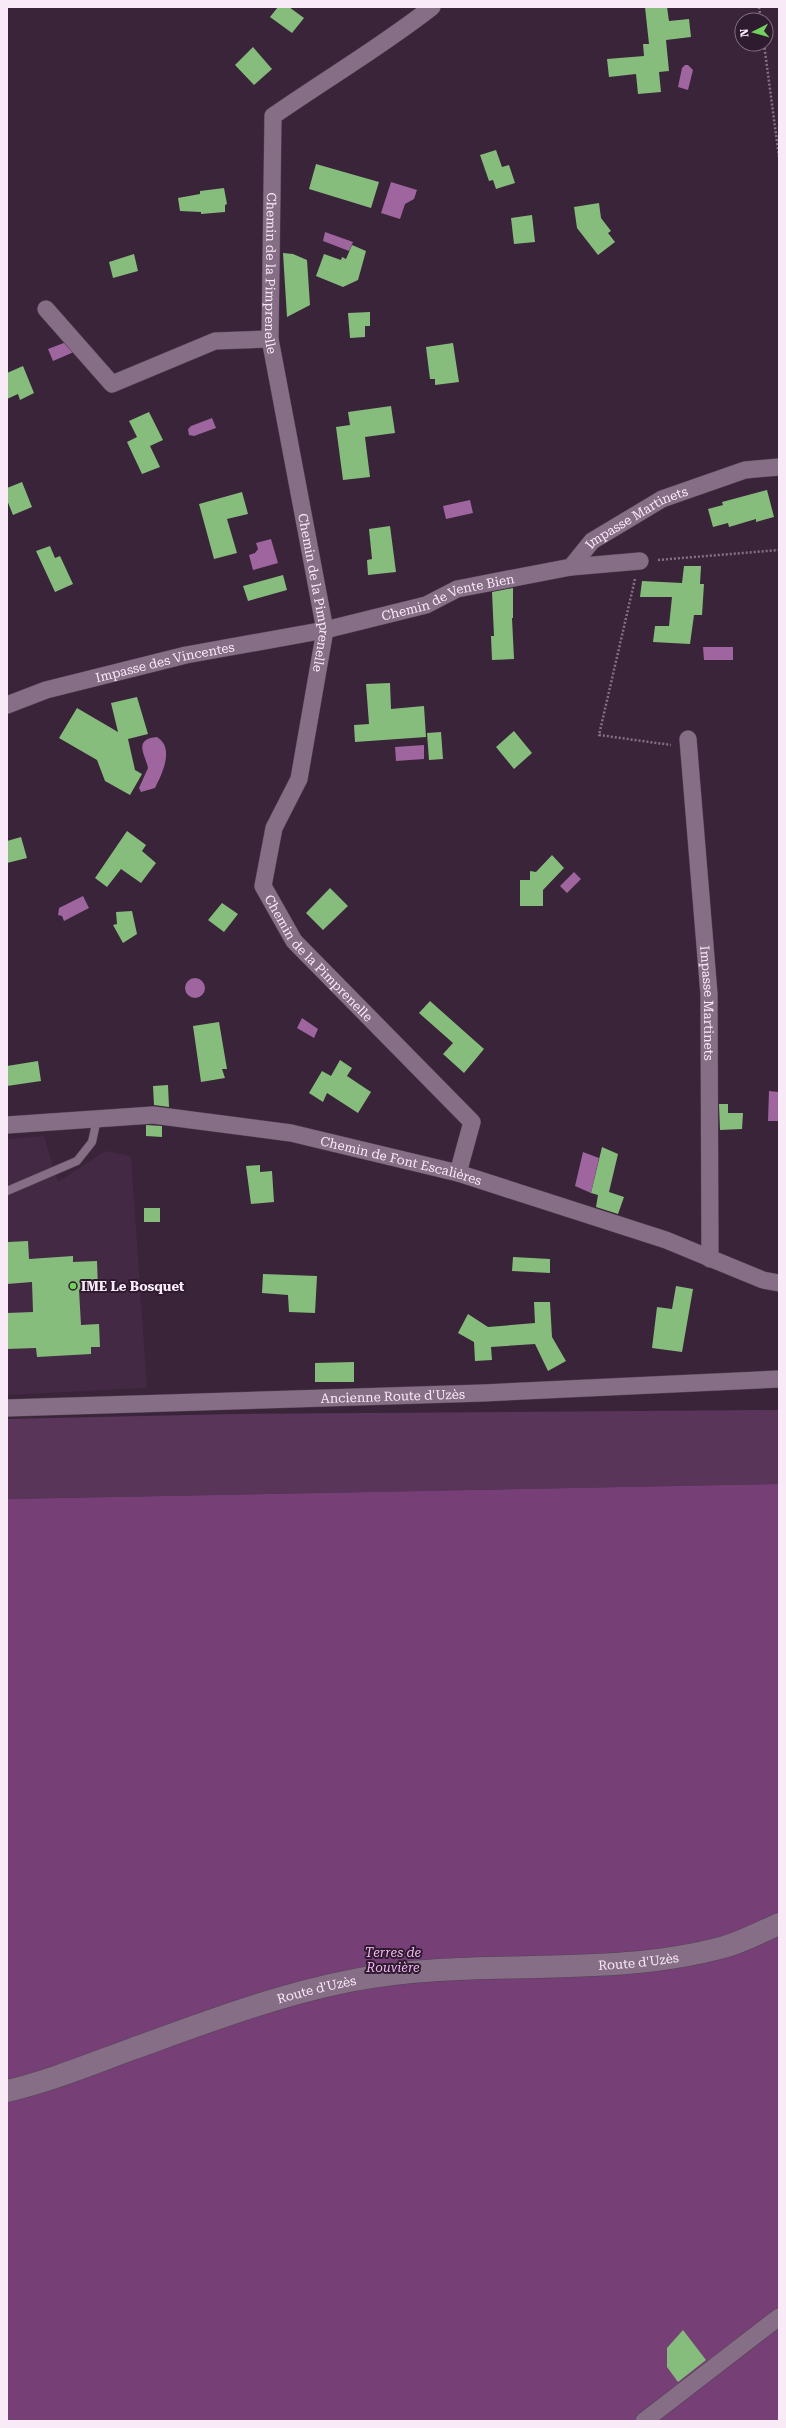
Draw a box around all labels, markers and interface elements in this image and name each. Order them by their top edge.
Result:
north arrow [734,12,774,52]
text: N [738,28,751,38]
street label: Chemin de la Pimprenelle [262,192,280,355]
street label: Impasse Martinets [582,484,690,552]
street label: Chemin de la Pimprenelle [295,512,332,673]
street label: Chemin de Vente Bien [380,571,516,624]
street label: Impasse des Vincentes [94,639,236,685]
street label: Chemin de la Pimprenelle [261,892,376,1025]
street label: Impasse Martinets [697,945,716,1061]
street label: Chemin de Font Escalières [319,1133,484,1188]
place label: IME Le Bosquet [81,1279,185,1294]
marker: IME Le Bosquet [68,1281,78,1291]
street label: Ancienne Route d'Uzès [320,1387,465,1406]
park label: Terres de Rouvière [365,1945,422,1975]
street label: Route d'Uzès [598,1950,680,1973]
street label: Route d'Uzès [275,1973,357,2007]

